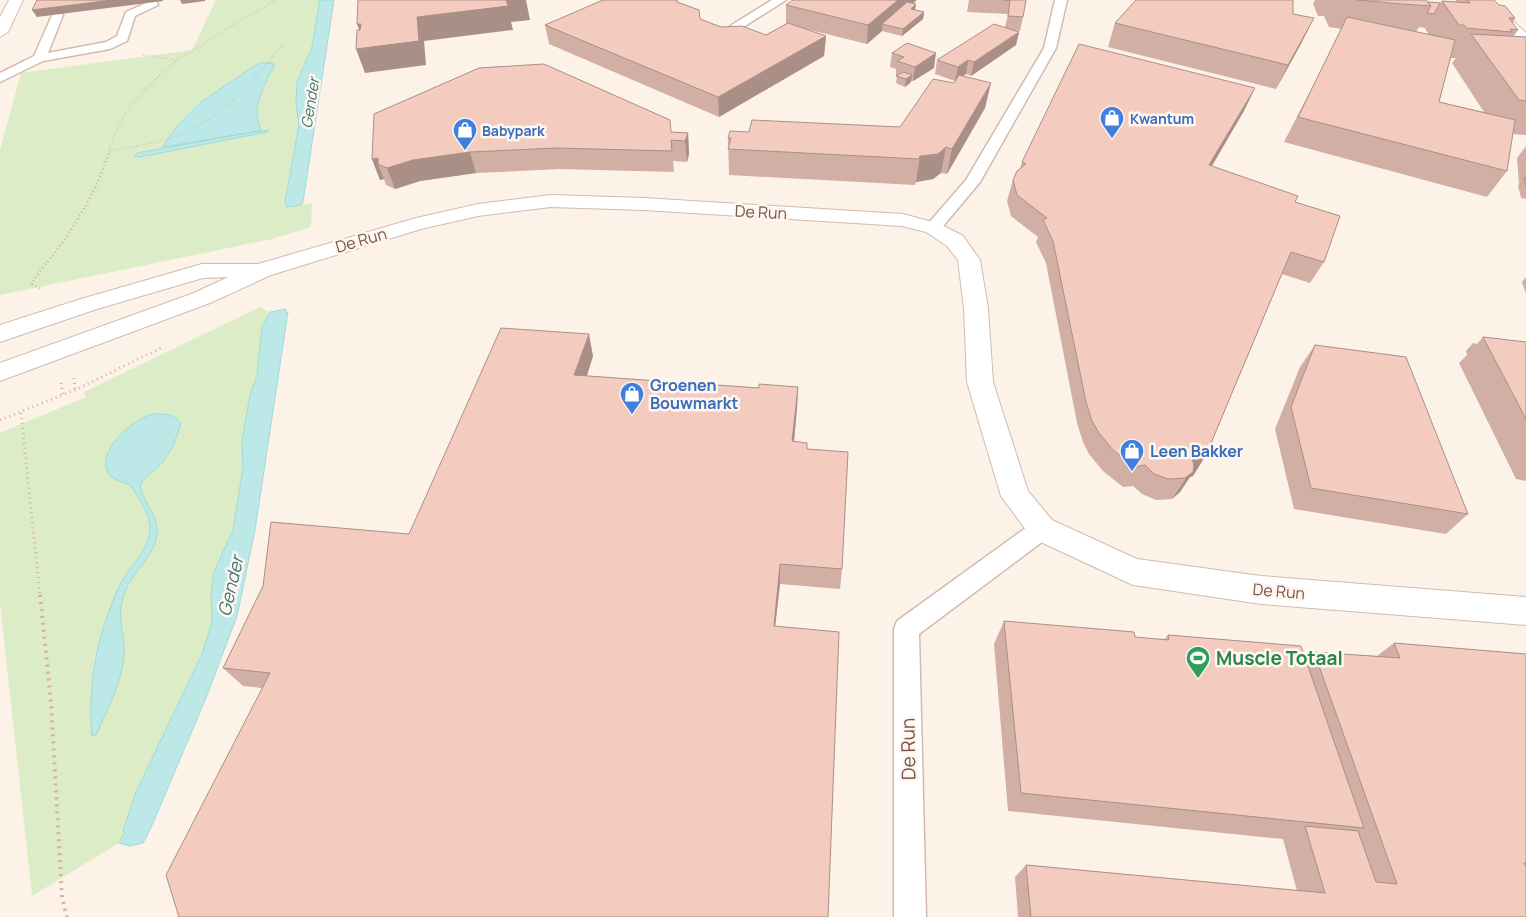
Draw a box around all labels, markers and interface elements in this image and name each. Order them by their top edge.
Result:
water label: Gender [296,74,325,130]
shop icon: Kwantum [1099,105,1125,139]
place label: Kwantum [1130,109,1194,128]
shop icon: Babypark [452,117,478,151]
place label: Babypark [482,121,545,140]
street label: De Run [734,200,788,224]
street label: De Run [333,222,389,258]
place label: Groenen Bouwmarkt [650,374,738,414]
shop icon: Groenen Bouwmarkt [619,381,645,415]
shop icon: Leen Bakker [1119,438,1145,472]
place label: Leen Bakker [1150,440,1243,462]
water label: Gender [211,551,249,619]
street label: De Run [1252,578,1306,604]
sports icon: Muscle Totaal [1185,645,1211,679]
place label: Muscle Totaal [1216,645,1343,671]
street label: De Run [894,718,922,780]

